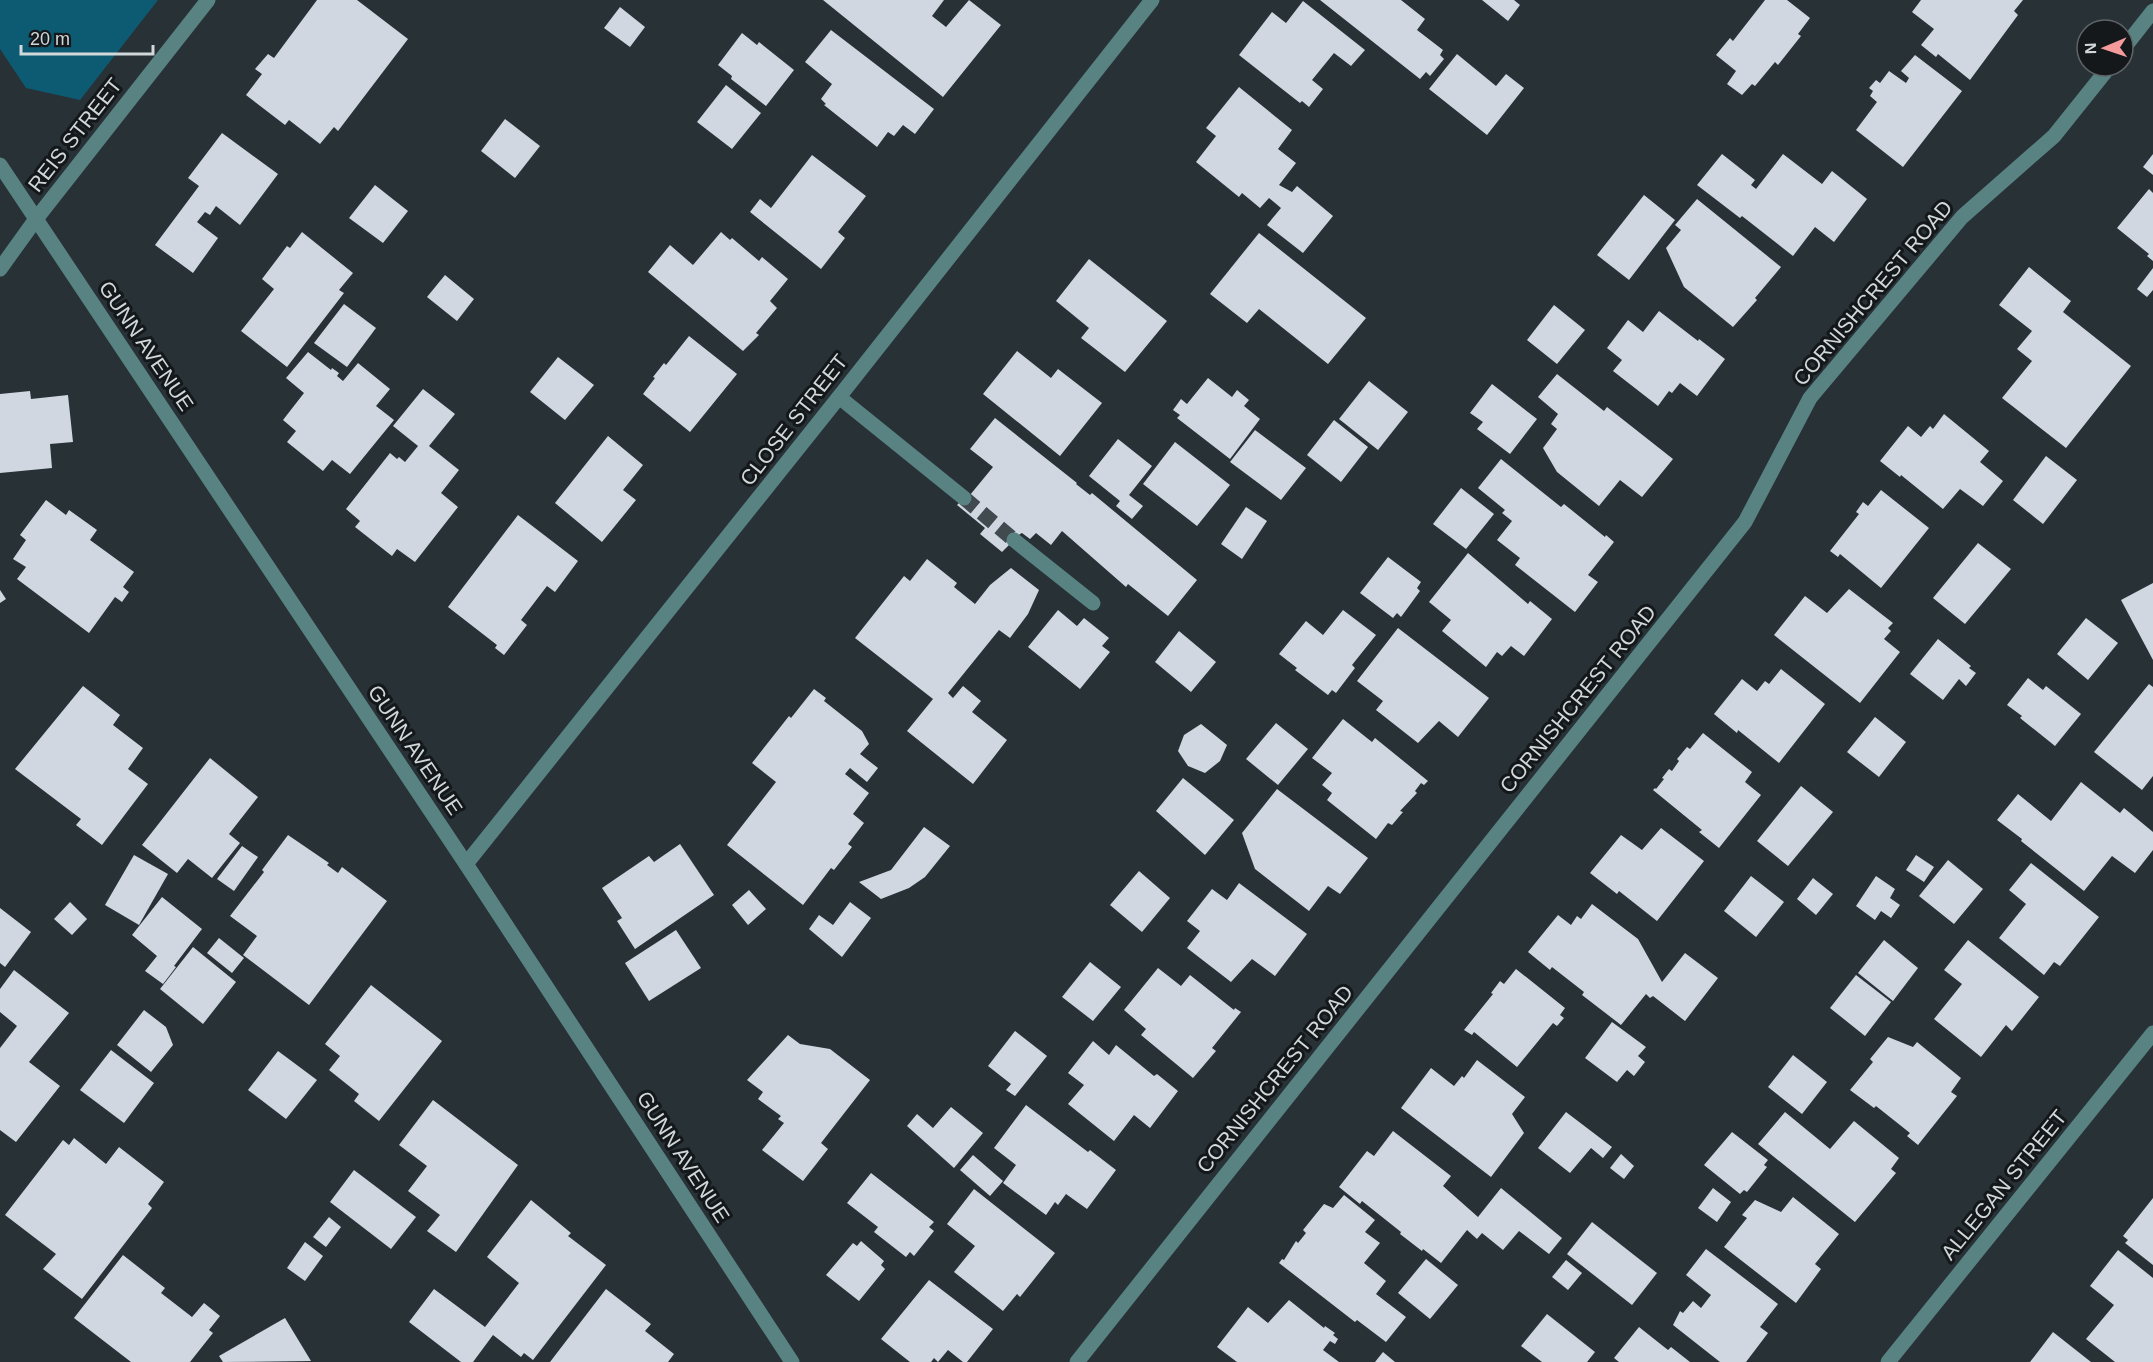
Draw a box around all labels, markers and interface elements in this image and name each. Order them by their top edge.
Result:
scale bar [21,18,153,56]
north arrow [2075,18,2135,78]
text: 20 m [30,29,70,49]
text: N [2082,42,2099,55]
street label: REIS STREET [23,73,126,196]
street label: CORNISHCREST ROAD [1789,196,1957,390]
street label: GUNN AVENUE [95,277,198,415]
street label: CLOSE STREET [735,349,852,490]
street label: CORNISHCREST ROAD [1495,600,1660,797]
street label: GUNN AVENUE [364,681,467,819]
street label: CORNISHCREST ROAD [1192,980,1357,1177]
street label: GUNN AVENUE [633,1087,734,1226]
street label: ALLEGAN STREET [1936,1105,2071,1264]

